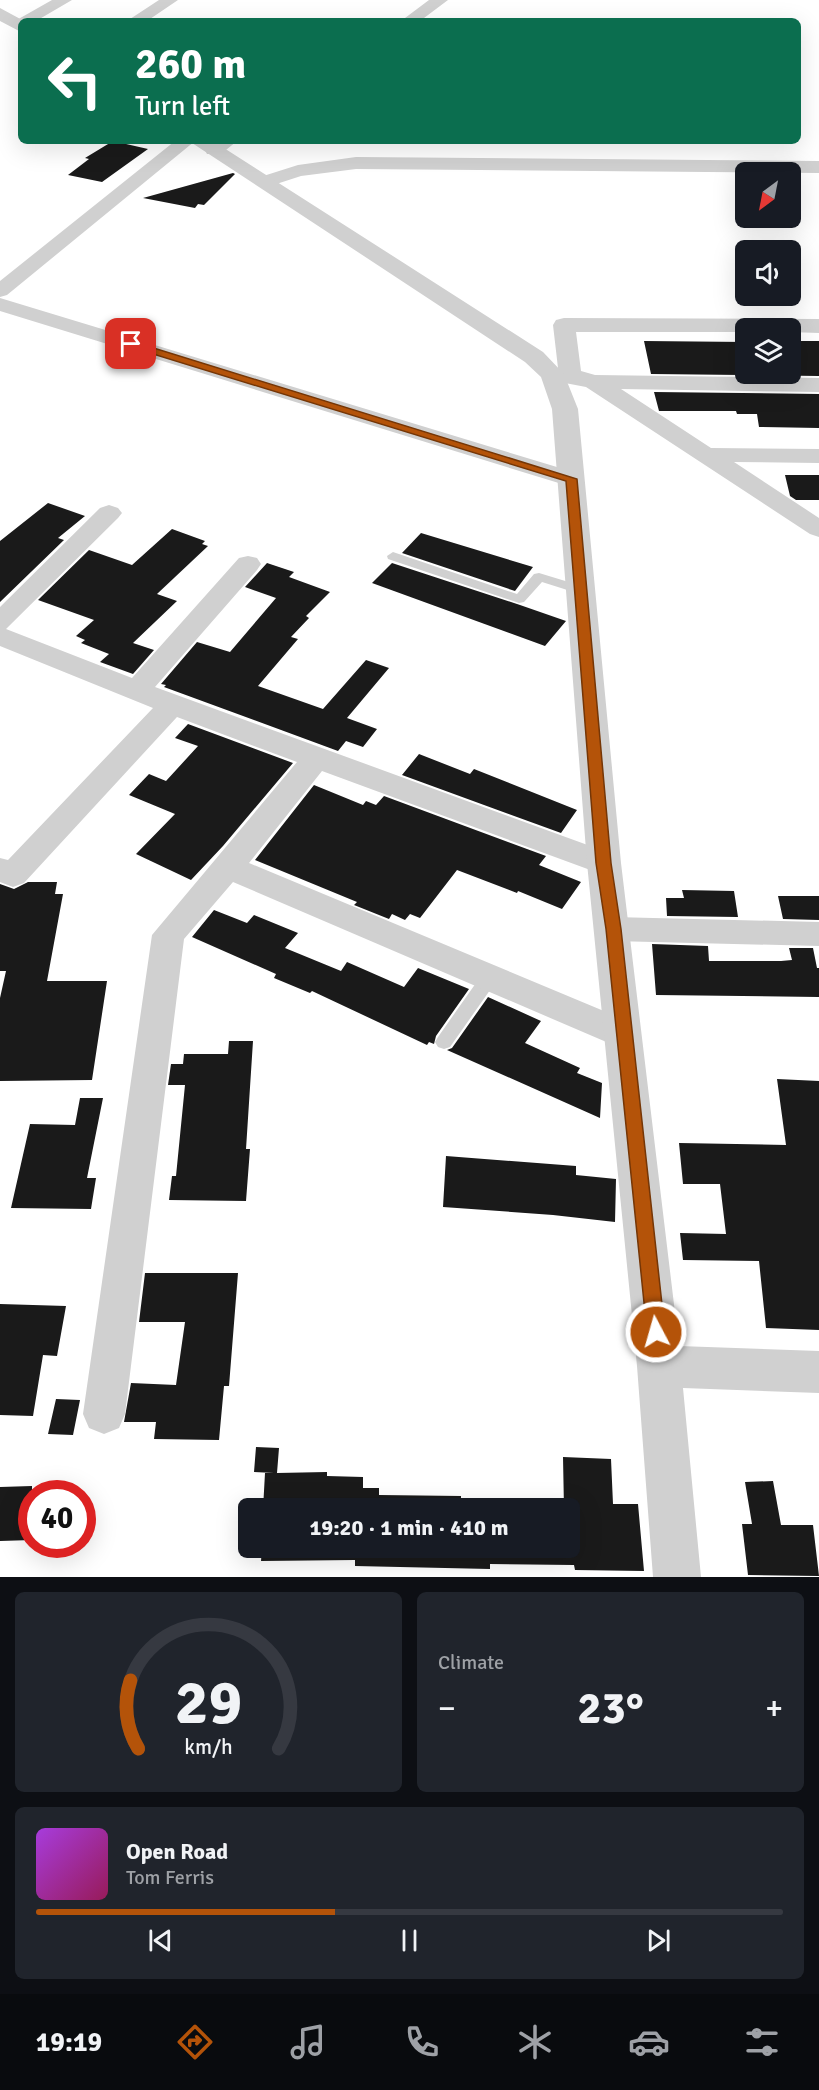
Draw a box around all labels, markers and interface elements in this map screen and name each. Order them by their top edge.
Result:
text: 260 m [135,39,246,90]
icon: left [36,42,114,120]
text: Turn left [135,90,230,123]
north arrow [735,162,801,228]
map controls [735,162,801,384]
button: sound [735,240,801,306]
pin [105,318,156,369]
button: layers [735,318,801,384]
icon: arrive [114,327,147,360]
position arrow [624,1300,688,1364]
speed limit sign: 40 [18,1480,96,1558]
text: 19:20 · 1 min · 410 m [309,1514,509,1541]
text: Climate [438,1650,504,1675]
text: 29 [175,1664,242,1741]
text: 23° [577,1681,644,1736]
text: − [438,1688,456,1729]
text: + [765,1688,783,1729]
text: km/h [184,1734,233,1760]
text: Open Road [126,1838,228,1865]
text: Tom Ferris [126,1865,214,1890]
icon: previous [144,1924,177,1957]
icon: pause [393,1924,426,1957]
icon: next [642,1924,675,1957]
icon: directions [174,2021,216,2063]
icon: music [287,2021,329,2063]
icon: phone [401,2021,443,2063]
icon: climate [514,2021,556,2063]
icon: car [628,2021,670,2063]
icon: filters [741,2021,783,2063]
text: 19:19 [36,2026,102,2059]

